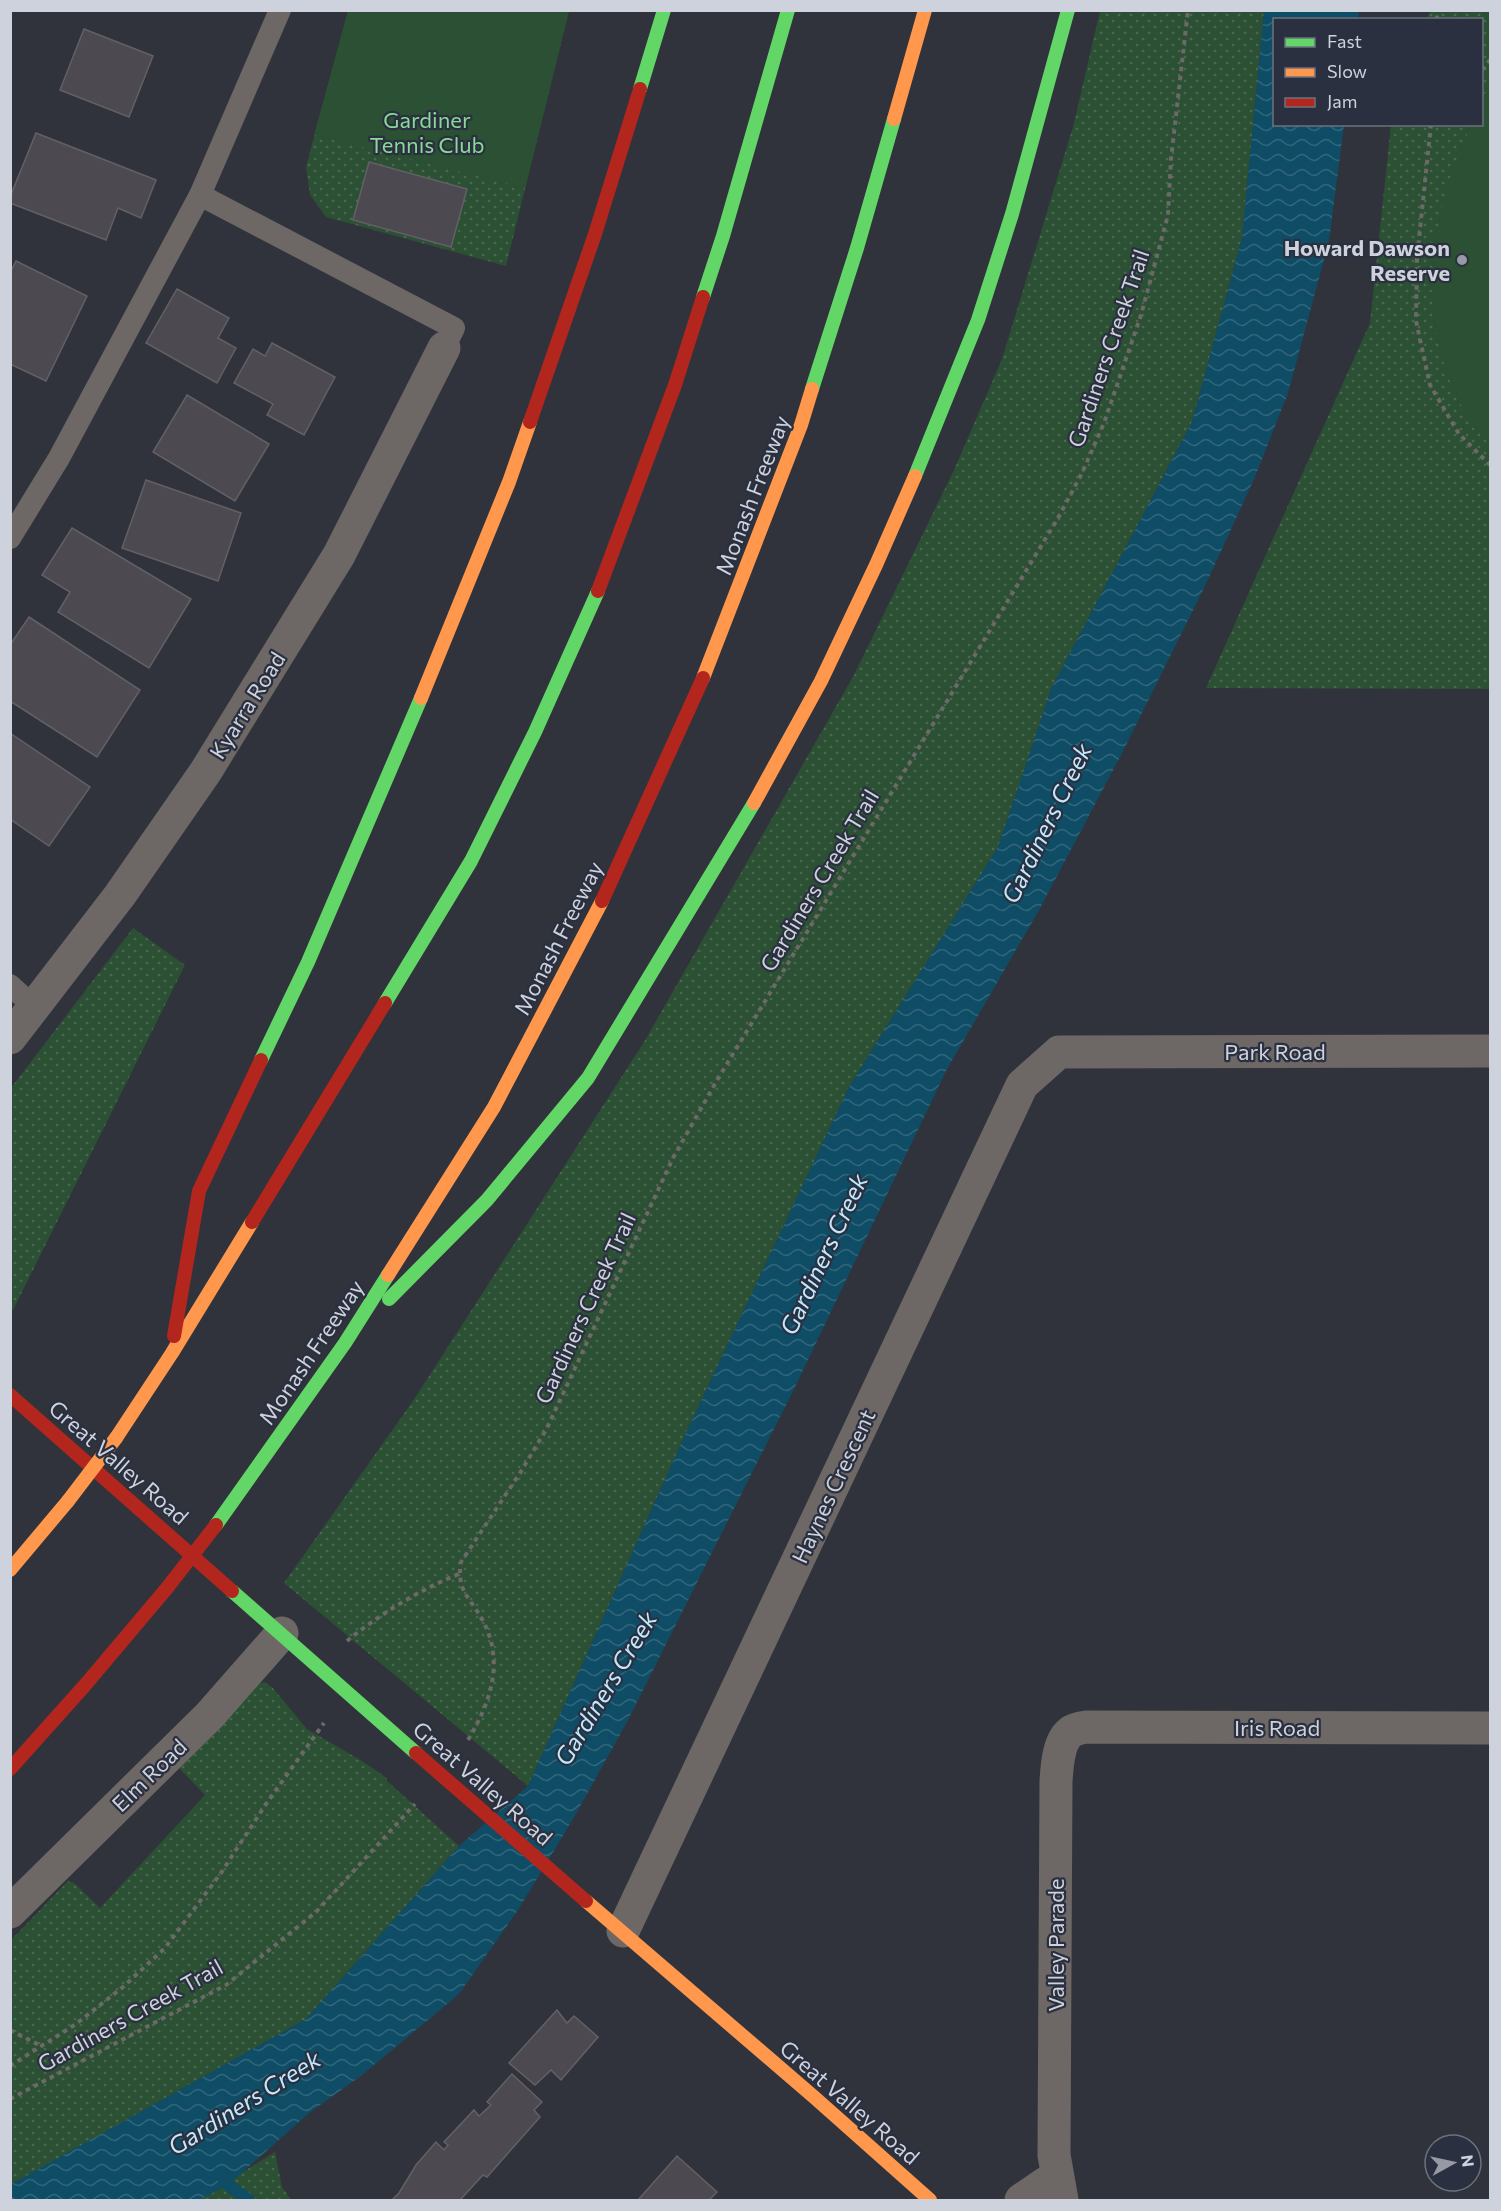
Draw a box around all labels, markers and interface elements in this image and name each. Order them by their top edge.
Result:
legend [1273,18,1483,126]
text: Fast [1327,30,1362,52]
text: Slow [1327,60,1367,82]
text: Jam [1327,90,1357,112]
park label: Gardiner Tennis Club [369,106,485,158]
place label: Howard Dawson Reserve [1284,234,1450,286]
street label: Gardiners Creek Trail [1061,245,1155,451]
marker: Howard Dawson Reserve [1455,253,1469,267]
street label: Monash Freeway [709,411,795,579]
street label: Kyarra Road [203,646,291,764]
water label: Gardiners Creek [995,737,1098,908]
street label: Gardiners Creek Trail [754,784,884,976]
street label: Monash Freeway [508,857,608,1019]
street label: Park Road [1224,1038,1326,1065]
water label: Gardiners Creek [773,1168,873,1339]
street label: Gardiners Creek Trail [529,1208,641,1408]
street label: Monash Freeway [253,1274,369,1430]
street label: Great Valley Road [44,1394,194,1530]
street label: Haynes Crescent [786,1405,880,1567]
water label: Gardiners Creek [548,1605,663,1770]
street label: Iris Road [1234,1714,1320,1741]
street label: Great Valley Road [408,1715,558,1851]
street label: Elm Road [106,1733,192,1817]
street label: Valley Parade [1042,1878,1069,2012]
street label: Gardiners Creek Trail [33,1953,227,2077]
street label: Great Valley Road [775,2034,925,2170]
water label: Gardiners Creek [162,2043,326,2161]
north arrow [1423,2133,1483,2193]
text: N [1458,2154,1479,2168]

